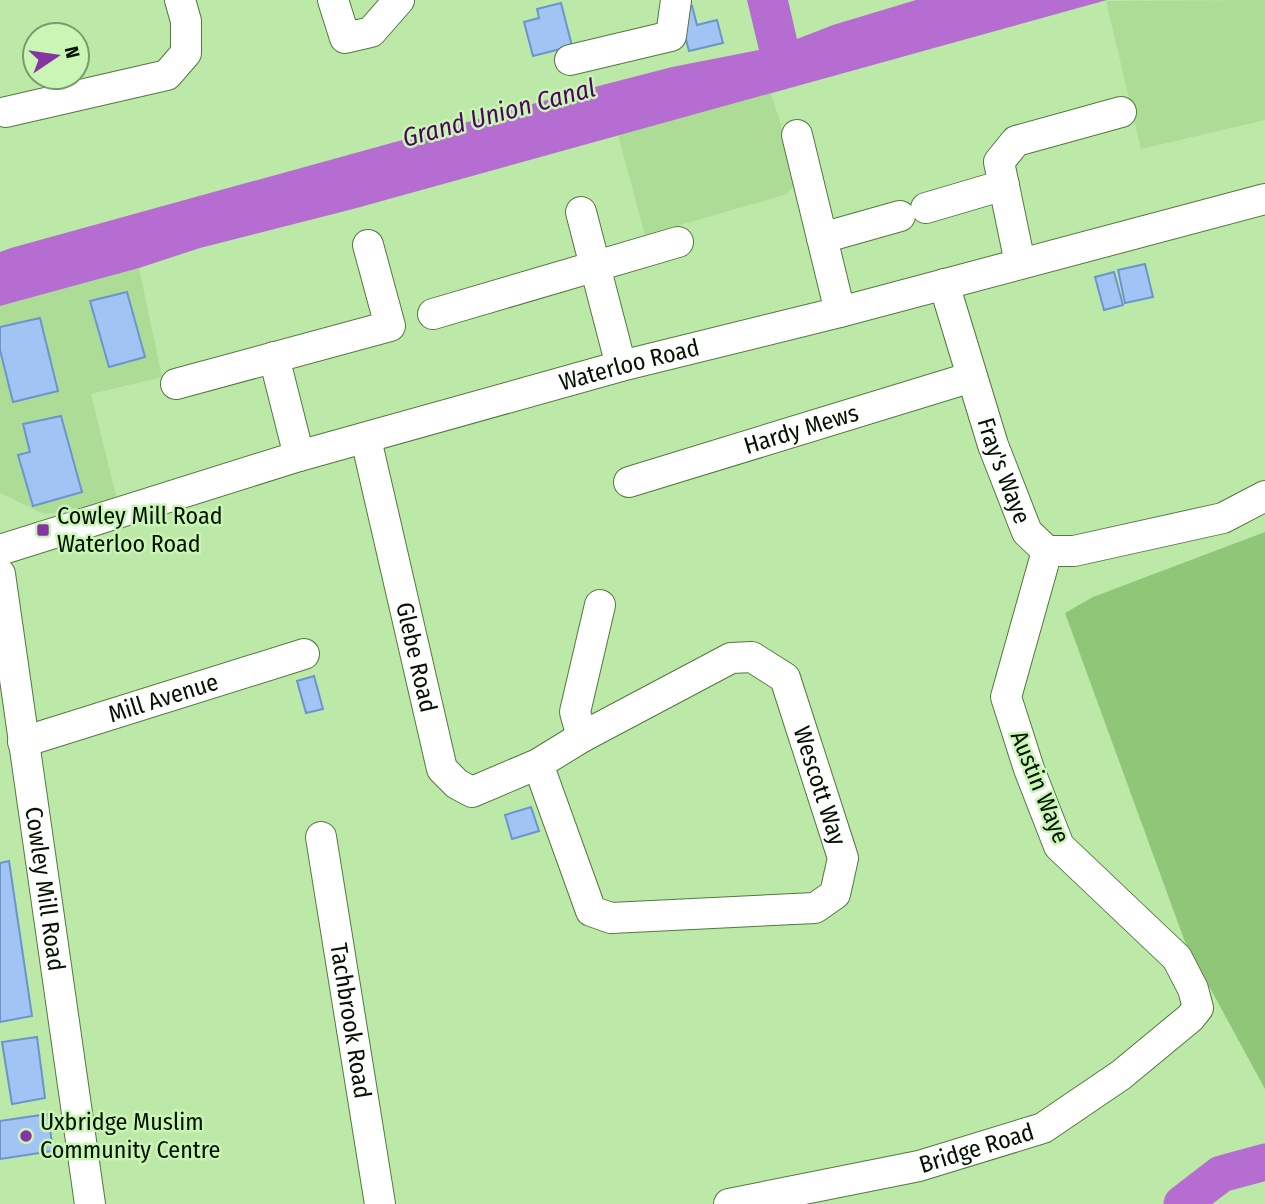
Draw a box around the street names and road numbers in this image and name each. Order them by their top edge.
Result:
street label: Waterloo Road [556,333,702,397]
street label: Hardy Mews [741,399,862,460]
street label: Fray's Waye [972,414,1036,528]
street label: Glebe Road [390,600,442,715]
street label: Mill Avenue [105,668,222,728]
street label: Wescott Way [787,723,852,849]
street label: Austin Waye [1005,727,1075,847]
street label: Cowley Mill Road [19,805,71,973]
street label: Tachbrook Road [324,941,377,1100]
street label: Bridge Road [916,1118,1037,1179]

